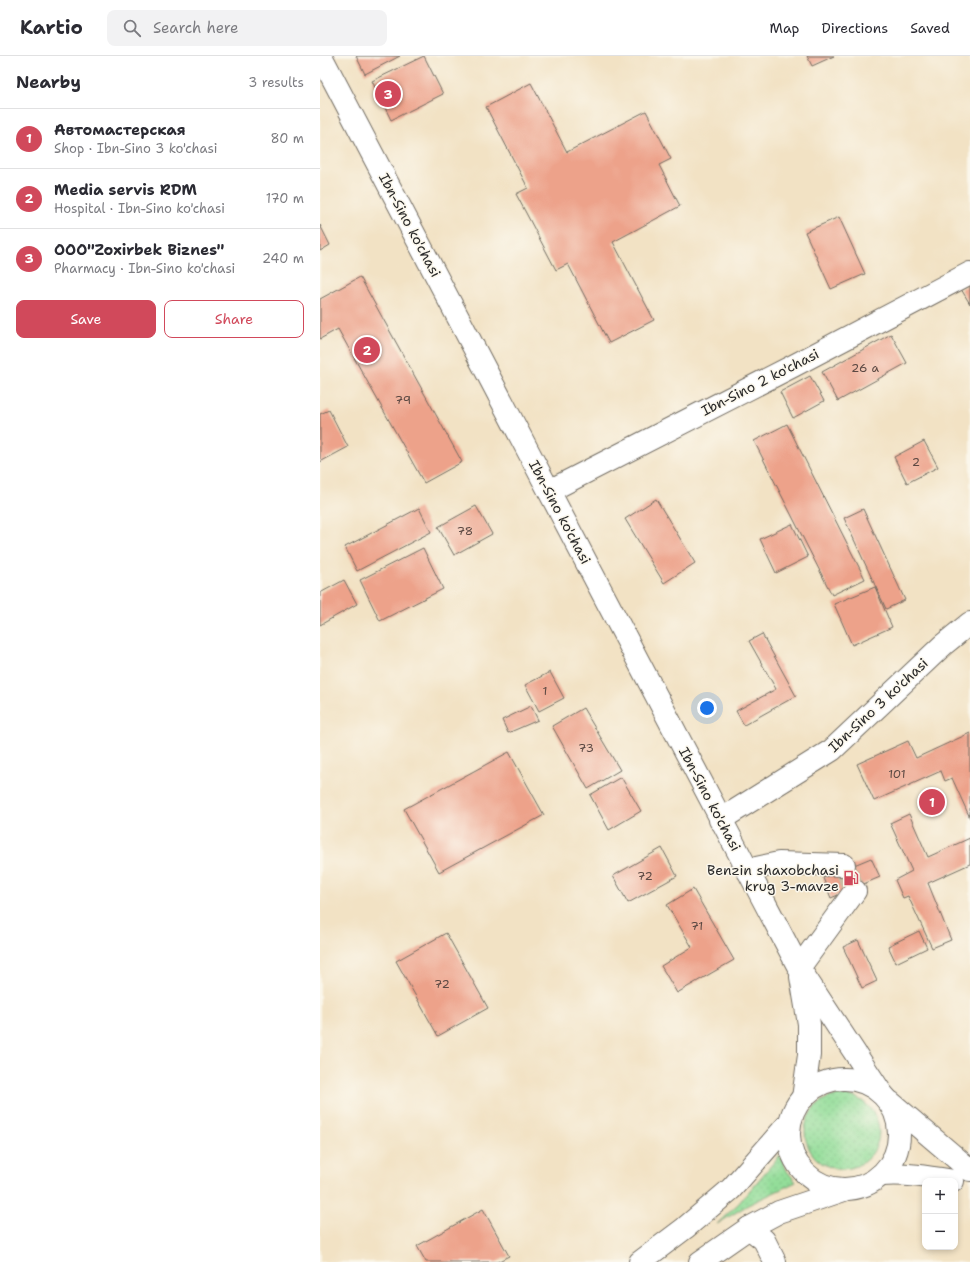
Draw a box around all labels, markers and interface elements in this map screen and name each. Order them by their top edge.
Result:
search box [107,10,387,46]
text: Kartio [20,15,83,40]
icon: search [121,17,143,39]
text: Search here [153,18,239,38]
text: Map [770,19,800,37]
text: Directions [822,19,888,37]
text: Saved [910,19,950,37]
text: Nearby [16,71,81,93]
text: 3 results [248,74,304,91]
pin: 3 [375,79,401,109]
text: Автомастерская [54,120,186,140]
text: 1 [26,130,32,147]
text: 80 m [270,130,304,147]
text: Shop · Ibn-Sino 3 ko'chasi [54,140,217,157]
street label: Ibn-Sino ko'chasi [375,170,445,280]
text: Media servis RDM [54,180,197,200]
text: 2 [24,190,34,207]
text: 170 m [266,190,304,207]
text: Hospital · Ibn-Sino ko'chasi [54,200,225,217]
text: OOO"Zoxirbek Biznes" [54,240,224,260]
text: 3 [24,250,34,267]
text: 240 m [262,250,304,267]
text: Pharmacy · Ibn-Sino ko'chasi [54,260,235,277]
button: Save [16,300,156,338]
button: Share [164,300,304,338]
pin: 2 [354,335,380,365]
street label: Ibn-Sino 2 ko'chasi [698,345,822,419]
house number: 26 а [851,360,879,376]
house number: 79 [395,392,411,408]
house number: 2 [912,454,920,470]
street label: Ibn-Sino ko'chasi [525,457,595,567]
house number: 78 [457,523,473,539]
street label: Ibn-Sino 3 ko'chasi [824,654,932,756]
house number: 1 [542,683,548,699]
your location [697,698,717,718]
house number: 73 [578,740,594,756]
street label: Ibn-Sino ko'chasi [675,744,745,854]
house number: 101 [888,766,906,782]
pin: 1 [919,787,945,817]
place label: Benzin shaxobchasi krug 3-mavze [707,861,839,895]
house number: 72 [637,868,653,884]
fuel station icon: Benzin shaxobchasi krug 3-mavze [842,869,860,887]
house number: 71 [691,918,703,934]
house number: 72 [434,976,450,992]
map controls [922,1178,958,1250]
button: + [922,1178,958,1214]
button: − [922,1214,958,1250]

